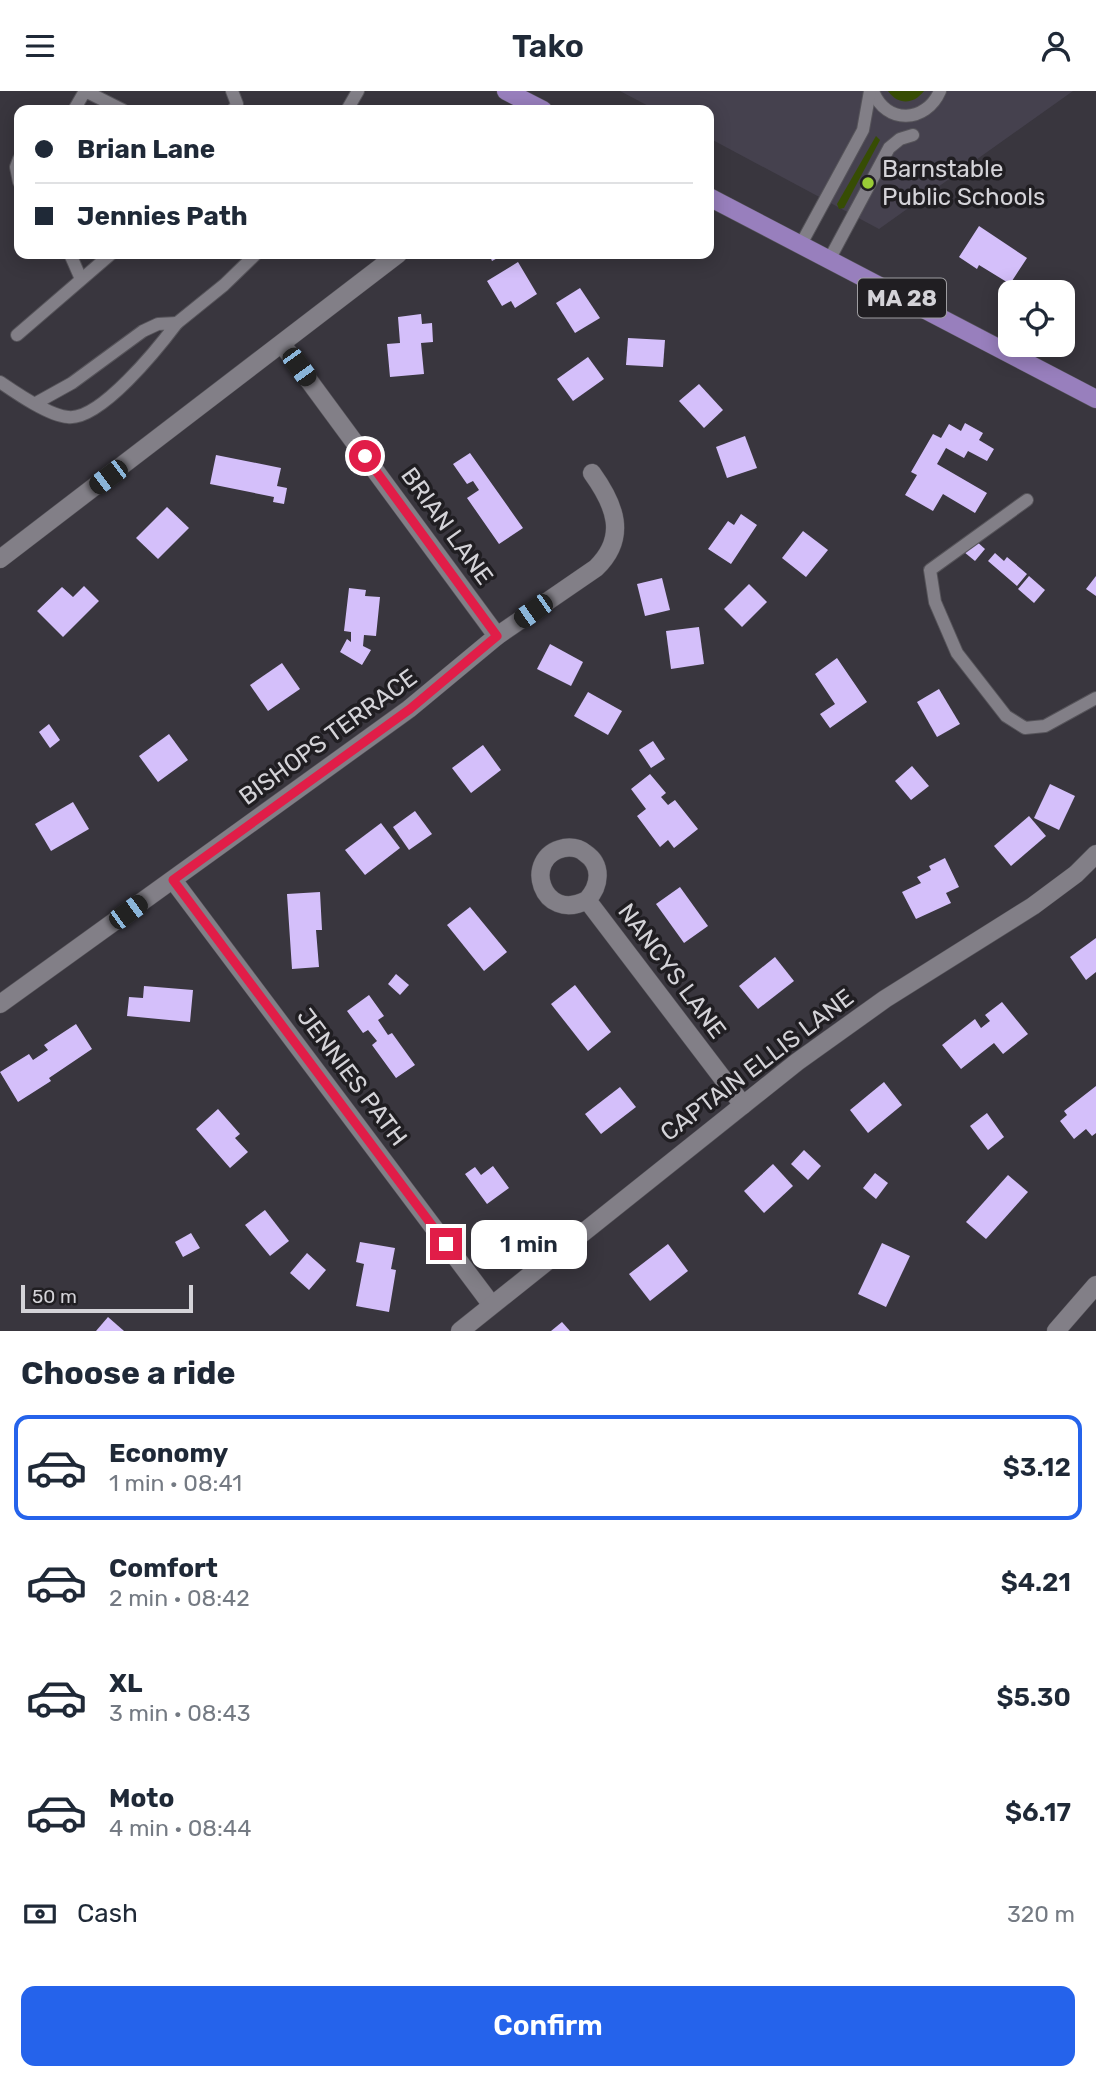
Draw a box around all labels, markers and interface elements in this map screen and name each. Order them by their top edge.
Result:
icon: menu [21,27,59,65]
text: Tako [512,27,584,65]
icon: person [1037,27,1075,65]
text: Brian Lane [77,134,215,165]
place label: Barnstable Public Schools [882,155,1045,211]
marker: Barnstable Public Schools [860,175,876,191]
text: Jennies Path [77,201,248,232]
road number: MA 28 [858,279,946,318]
map controls [998,280,1075,357]
button: locate [998,280,1075,357]
car [279,344,320,390]
route start [349,440,381,472]
car [85,456,132,498]
street label: BRIAN LANE [395,462,499,590]
car [510,590,557,632]
street label: BISHOPS TERRACE [234,663,422,811]
car [105,891,152,933]
street label: NANCYS LANE [612,898,732,1044]
street label: CAPTAIN ELLIS LANE [655,983,859,1147]
street label: JENNIES PATH [291,1003,413,1151]
callout: 1 min [471,1219,586,1269]
route end [430,1228,462,1260]
text: 1 min [500,1230,558,1258]
scale bar [21,1282,192,1314]
text: 50 m [32,1285,77,1308]
text: Choose a ride [21,1354,235,1392]
icon: car [25,1436,88,1499]
text: Economy [109,1438,228,1469]
text: $3.12 [1003,1452,1071,1483]
text: 1 min · 08:41 [109,1469,242,1497]
icon: car [25,1551,88,1614]
text: Comfort [109,1553,218,1584]
text: $4.21 [1001,1567,1071,1598]
text: 2 min · 08:42 [109,1584,250,1612]
icon: car [25,1666,88,1729]
text: XL [109,1668,142,1699]
text: $5.30 [996,1682,1071,1713]
text: 3 min · 08:43 [109,1699,251,1727]
icon: car [25,1781,88,1844]
text: Moto [109,1783,174,1814]
text: $6.17 [1005,1797,1071,1828]
text: 4 min · 08:44 [109,1814,251,1842]
icon: cash [21,1895,59,1933]
text: Cash [77,1898,138,1929]
text: 320 m [1007,1900,1075,1928]
button: Confirm [21,1986,1075,2066]

